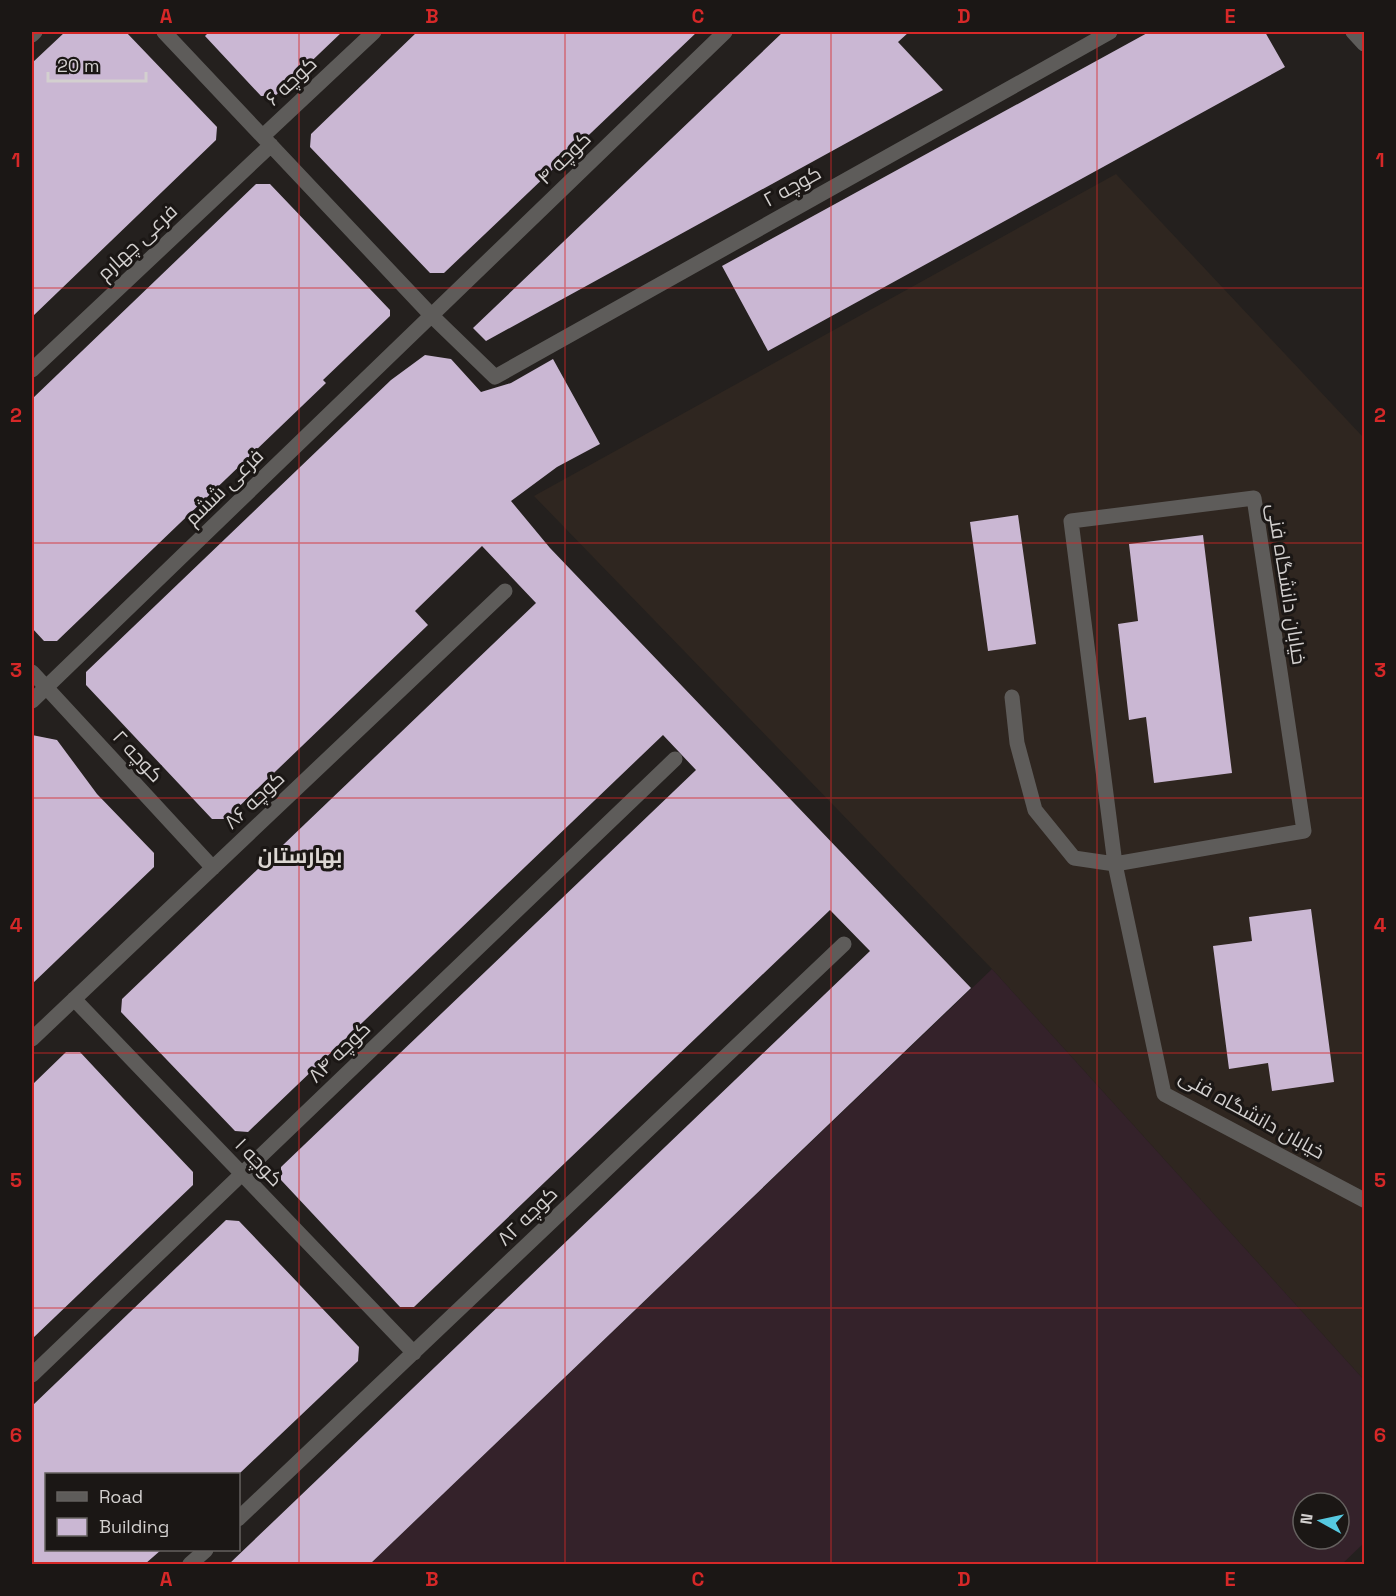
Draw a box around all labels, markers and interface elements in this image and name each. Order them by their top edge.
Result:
text: A [160,3,173,29]
text: B [425,3,439,29]
text: C [692,3,705,29]
text: D [957,3,971,29]
text: E [1224,3,1236,29]
scale bar [48,45,146,83]
street label: کوچه ۶ [260,51,322,111]
text: 20 m [57,54,100,77]
street label: کوچه ۴ [532,126,596,190]
text: 1 [11,147,21,173]
text: 1 [1375,147,1385,173]
street label: کوچه ۲ [758,159,826,213]
street label: فرعی چهارم [91,198,183,287]
text: 2 [10,402,22,428]
text: 2 [1374,402,1386,428]
street label: فرعی ششم [179,443,270,532]
street label: خیابان دانشگاه فنی [1261,502,1313,666]
text: 3 [10,657,22,683]
text: 3 [1374,657,1386,683]
street label: کوچه ۲ [107,724,169,788]
street label: کوچه ۸۶ [218,765,290,835]
district label: بهارستان [258,842,342,869]
text: 4 [10,912,23,938]
text: 4 [1374,912,1387,938]
street label: کوچه ۸۴ [302,1016,376,1088]
street label: خیابان دانشگاه فنی [1175,1063,1329,1165]
street label: کوچه ۱ [229,1132,289,1192]
text: 5 [10,1167,22,1193]
text: 5 [1374,1167,1386,1193]
street label: کوچه ۸۲ [491,1181,563,1251]
text: 6 [10,1422,22,1448]
text: 6 [1374,1422,1386,1448]
legend [45,1473,240,1551]
text: Road [99,1485,143,1508]
north arrow [1291,1491,1351,1551]
text: N [1295,1512,1318,1526]
text: Building [99,1515,169,1538]
text: A [160,1566,173,1592]
text: B [425,1566,439,1592]
text: C [692,1566,705,1592]
text: D [957,1566,971,1592]
text: E [1224,1566,1236,1592]

